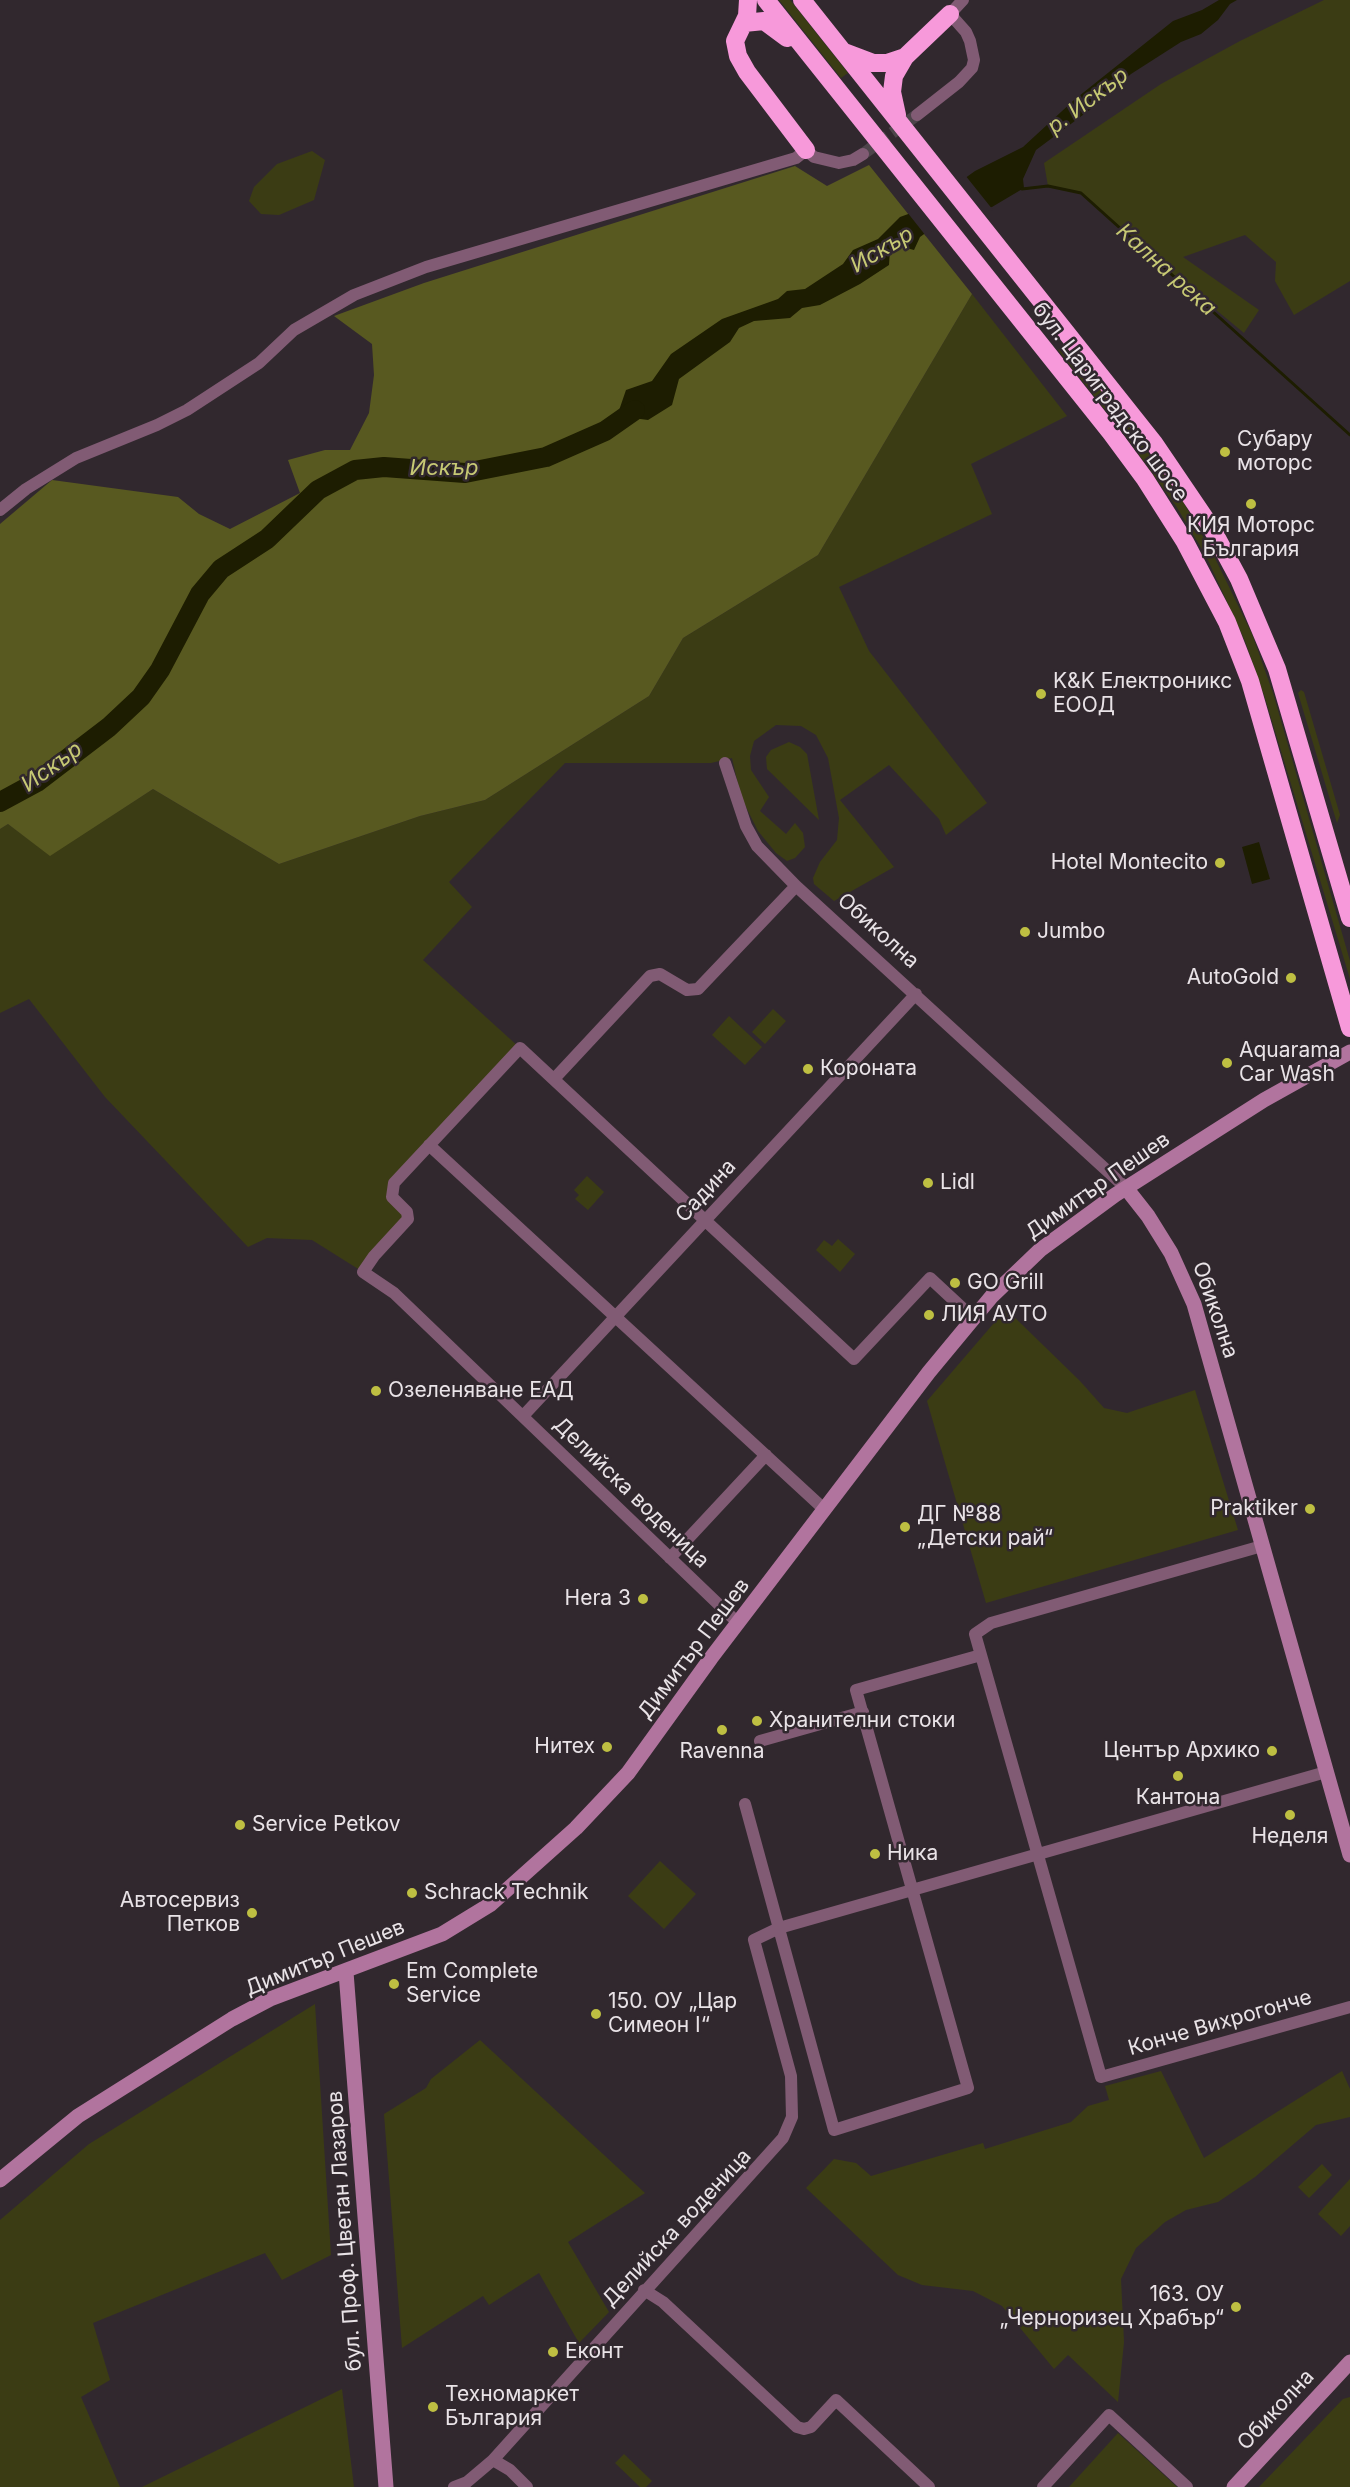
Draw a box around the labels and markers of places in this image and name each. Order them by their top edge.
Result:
place label: Субару моторс [1237,427,1313,477]
marker: Субару моторс [1218,445,1232,459]
marker: КИЯ Моторс България [1244,497,1258,511]
place label: КИЯ Моторс България [1187,513,1315,563]
place label: K&K Електроникс ЕООД [1053,669,1232,719]
marker: K&K Електроникс ЕООД [1034,687,1048,701]
place label: Hotel Montecito [1051,850,1208,876]
marker: Hotel Montecito [1213,856,1227,870]
place label: Jumbo [1037,919,1105,945]
marker: Jumbo [1018,925,1032,939]
place label: AutoGold [1187,965,1279,991]
marker: AutoGold [1284,971,1298,985]
place label: Aquarama Car Wash [1239,1038,1340,1088]
place label: Короната [820,1056,917,1082]
marker: Aquarama Car Wash [1220,1056,1234,1070]
marker: Короната [801,1062,815,1076]
place label: Lidl [940,1170,975,1196]
marker: Lidl [921,1176,935,1190]
place label: GO Grill [967,1270,1044,1296]
marker: GO Grill [948,1276,962,1290]
place label: ЛИЯ АУТО [941,1302,1048,1328]
marker: ЛИЯ АУТО [922,1308,936,1322]
place label: Озеленяване ЕАД [388,1378,574,1404]
marker: Озеленяване ЕАД [369,1384,383,1398]
place label: Praktiker [1210,1496,1298,1522]
place label: ДГ №88 „Детски рай“ [917,1502,1053,1552]
marker: Praktiker [1303,1502,1317,1516]
marker: ДГ №88 „Детски рай“ [898,1520,912,1534]
place label: Hera 3 [565,1586,631,1612]
marker: Hera 3 [636,1592,650,1606]
place label: Хранителни стоки [769,1708,955,1734]
marker: Хранителни стоки [750,1714,764,1728]
marker: Ravenna [715,1723,729,1737]
place label: Нитех [534,1734,595,1760]
place label: Център Архико [1104,1738,1260,1764]
place label: Ravenna [679,1739,765,1765]
marker: Нитех [600,1740,614,1754]
marker: Център Архико [1265,1744,1279,1758]
marker: Кантона [1171,1769,1185,1783]
place label: Кантона [1136,1785,1220,1811]
marker: Неделя [1283,1808,1297,1822]
place label: Service Petkov [252,1812,400,1838]
marker: Service Petkov [233,1818,247,1832]
place label: Неделя [1252,1824,1328,1850]
place label: Ника [887,1841,938,1867]
marker: Ника [868,1847,882,1861]
place label: Schrack Technik [424,1880,589,1906]
marker: Schrack Technik [405,1886,419,1900]
place label: Автосервиз Петков [120,1888,240,1938]
marker: Автосервиз Петков [245,1906,259,1920]
place label: Em Complete Service [406,1959,538,2009]
marker: Em Complete Service [387,1977,401,1991]
place label: 150. ОУ „Цар Симеон I“ [608,1989,737,2039]
marker: 150. ОУ „Цар Симеон I“ [589,2007,603,2021]
place label: 163. ОУ „Черноризец Храбър“ [999,2282,1224,2332]
marker: 163. ОУ „Черноризец Храбър“ [1229,2300,1243,2314]
place label: Еконт [565,2339,623,2365]
marker: Еконт [546,2345,560,2359]
place label: Техномаркет България [445,2382,579,2432]
marker: Техномаркет България [426,2400,440,2414]

